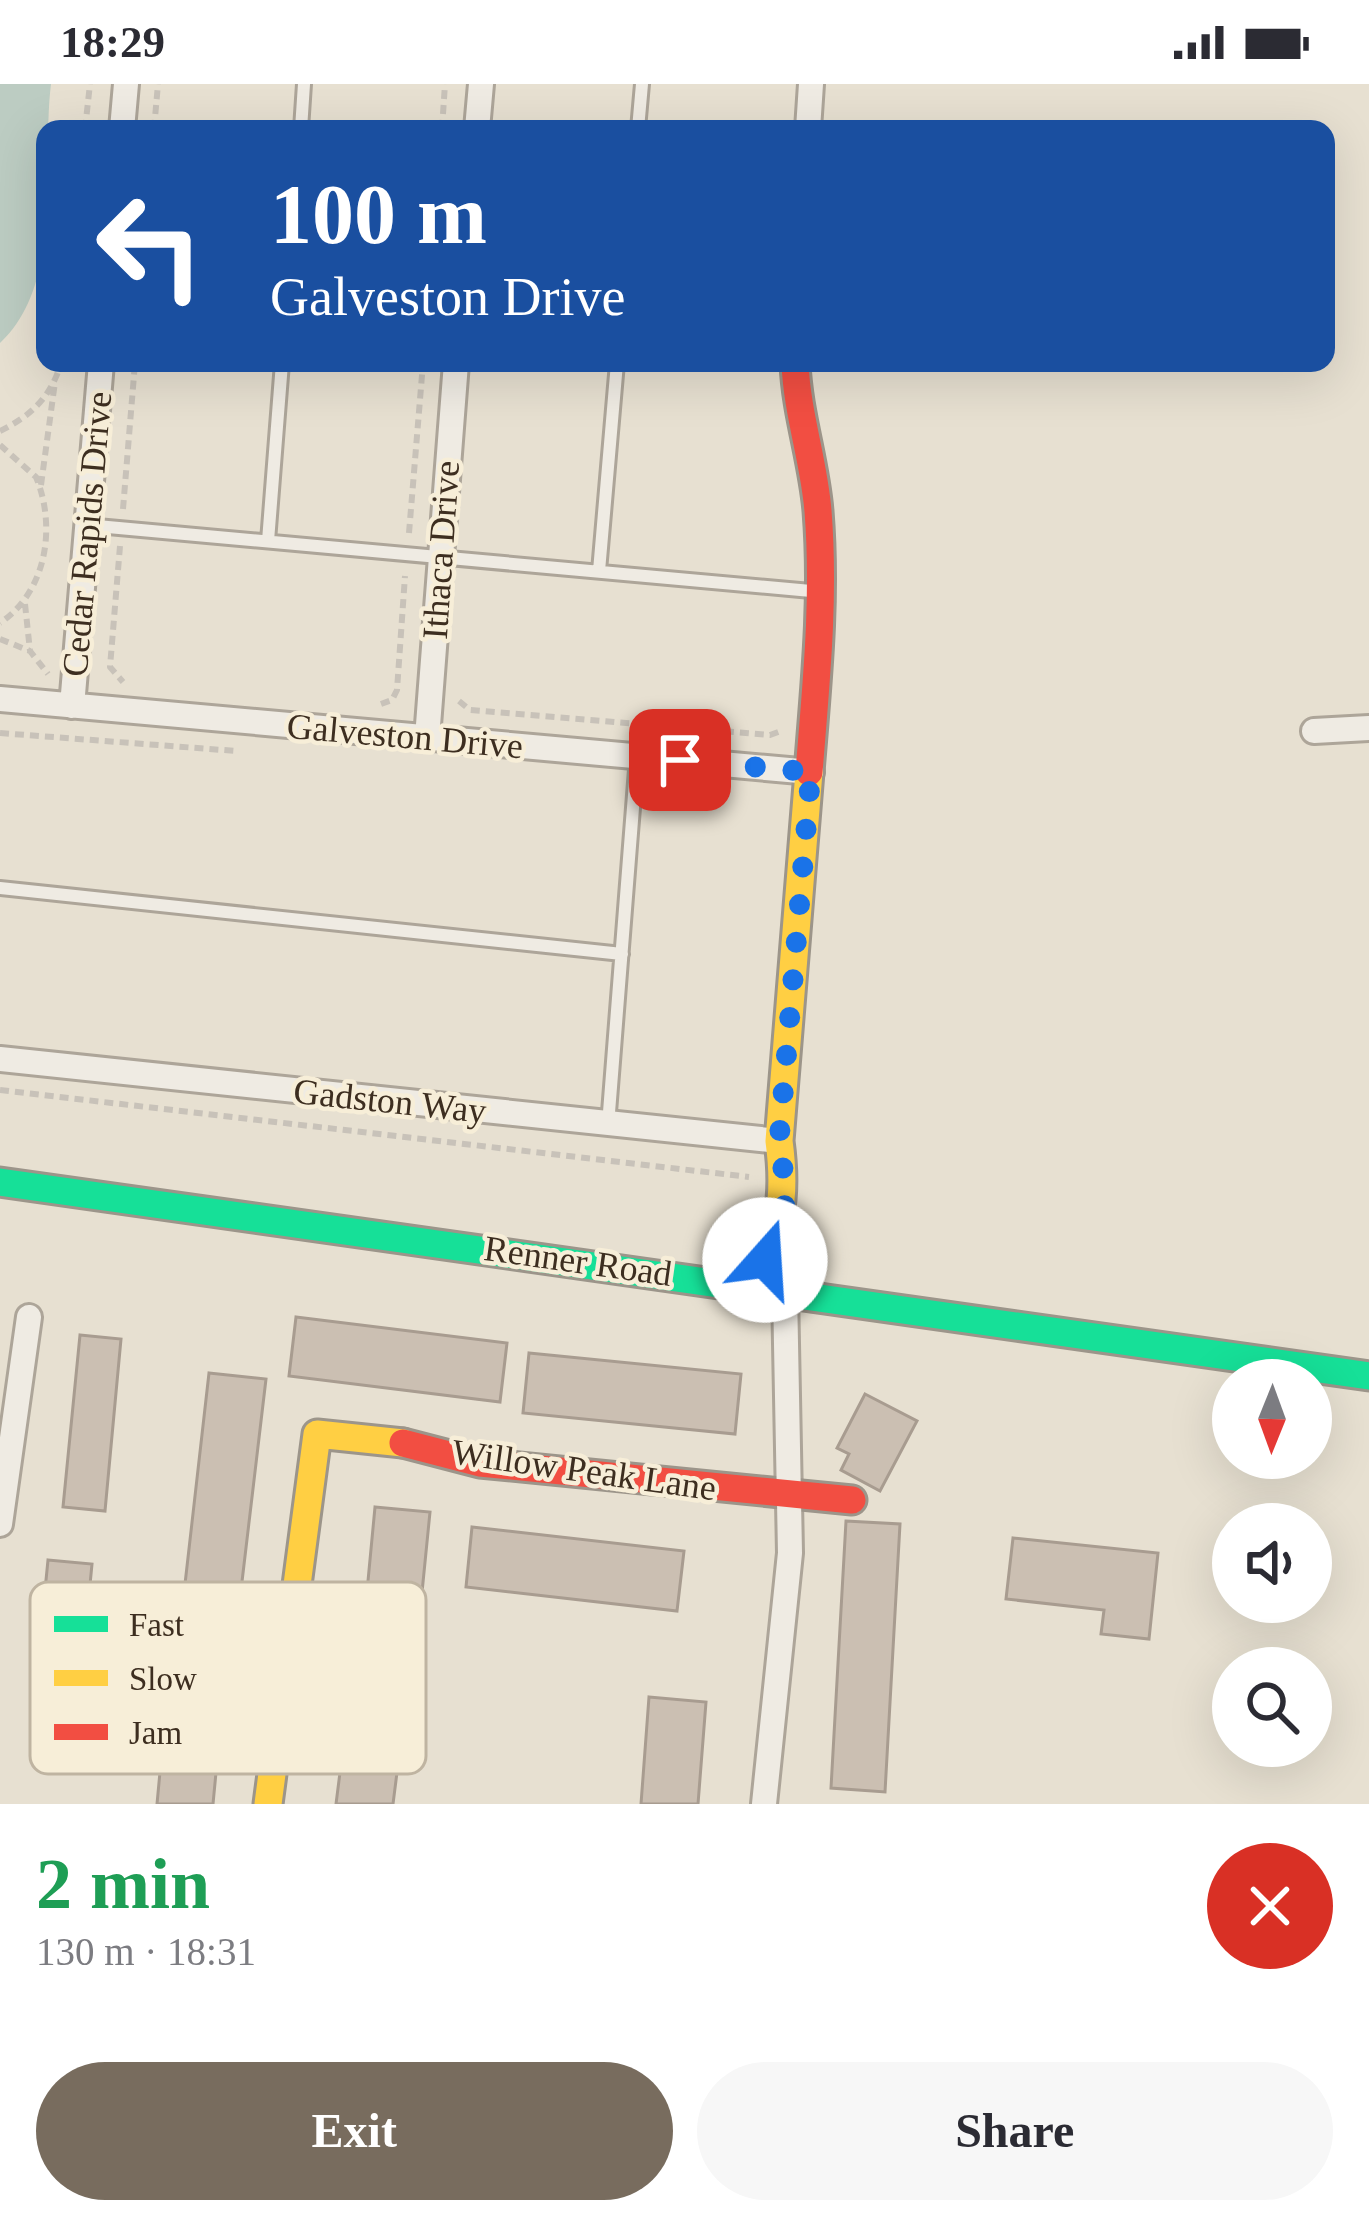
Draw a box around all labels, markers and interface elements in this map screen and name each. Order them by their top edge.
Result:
text: 18:29 [60,17,165,67]
icon: left [72,168,228,324]
text: 100 m [270,168,487,261]
text: Galveston Drive [270,267,625,327]
street label: Cedar Rapids Drive [55,390,119,678]
street label: Ithaca Drive [415,459,467,641]
street label: Galveston Drive [285,706,525,766]
pin [629,709,731,811]
icon: arrive [647,727,713,793]
street label: Gadston Way [292,1071,488,1131]
position arrow [702,1197,828,1323]
street label: Renner Road [482,1228,674,1294]
north arrow [1212,1359,1332,1479]
map controls [1212,1359,1332,1767]
street label: Willow Peak Lane [449,1432,719,1508]
button: sound [1212,1503,1332,1623]
legend [30,1582,426,1774]
text: Fast [129,1607,184,1643]
button: search [1212,1647,1332,1767]
text: Slow [129,1661,197,1697]
text: Jam [129,1715,182,1751]
button: close [1207,1843,1333,1969]
text: 2 min [36,1844,210,1924]
text: 130 m · 18:31 [36,1930,256,1973]
button: Exit [36,2062,673,2200]
button: Share [697,2062,1333,2200]

